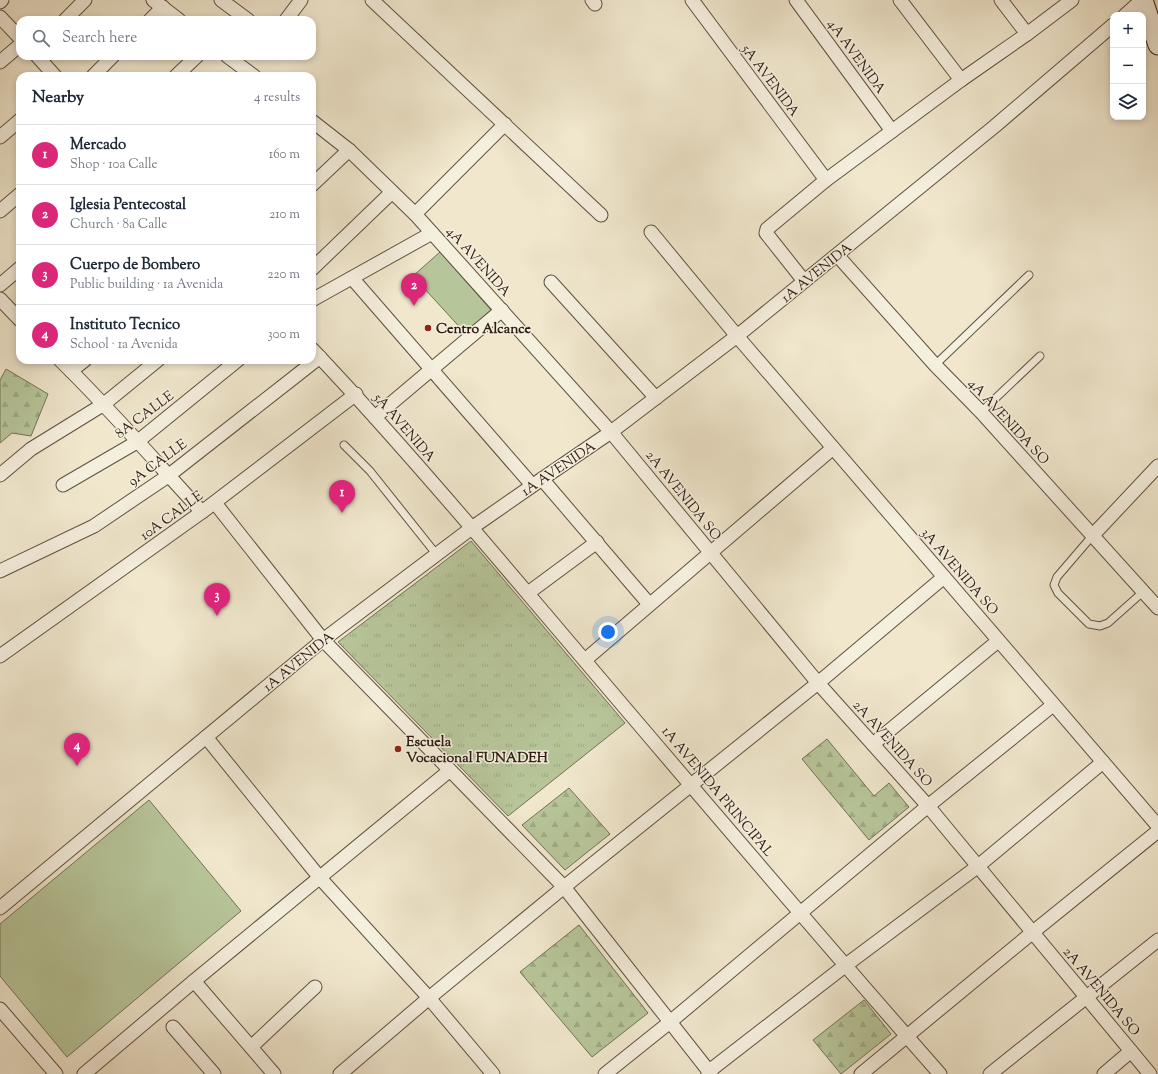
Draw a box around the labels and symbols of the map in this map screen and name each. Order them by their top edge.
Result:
street label: 4A AVENIDA [821,16,890,99]
street label: 5A AVENIDA [735,40,804,122]
street label: 4A AVENIDA [441,223,515,302]
street label: 1A AVENIDA [778,238,857,308]
pin: 2 [401,273,427,306]
place label: Centro Alcance [436,320,532,340]
marker: Centro Alcance [423,323,433,333]
street label: 4A AVENIDA SO [962,375,1053,470]
street label: 8A CALLE [112,387,179,444]
street label: 5A AVENIDA [367,389,440,468]
street label: 9A CALLE [125,435,192,492]
street label: 1A AVENIDA [518,437,601,502]
street label: 2A AVENIDA SO [640,447,725,546]
pin: 1 [329,480,355,513]
street label: 10A CALLE [137,487,208,546]
street label: 3A AVENIDA SO [915,524,1002,620]
pin: 3 [204,583,230,616]
your location [598,622,618,642]
street label: 1A AVENIDA [260,627,339,697]
street label: 2A AVENIDA SO [847,696,936,792]
street label: 1A AVENIDA PRINCIPAL [656,723,777,862]
pin: 4 [64,733,90,766]
place label: Escuela Vocacional FUNADEH [406,733,549,769]
marker: Escuela Vocacional FUNADEH [393,744,403,754]
street label: 2A AVENIDA SO [1057,943,1144,1041]

